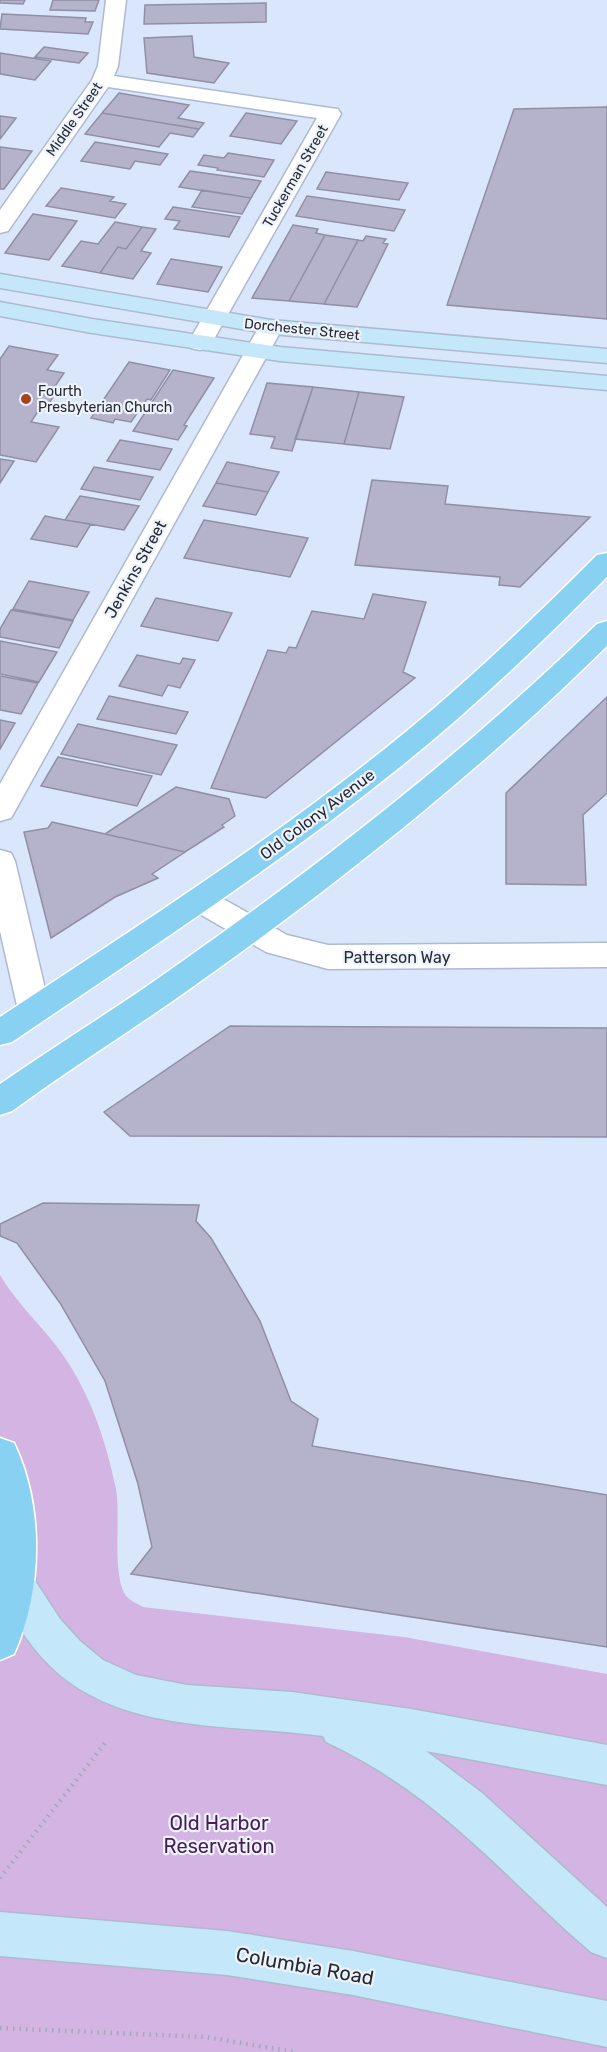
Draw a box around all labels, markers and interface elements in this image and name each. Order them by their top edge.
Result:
street label: Middle Street [43,79,106,160]
street label: Tuckerman Street [259,121,332,231]
street label: Dorchester Street [243,315,361,344]
place label: Fourth Presbyterian Church [38,383,172,416]
marker: Fourth Presbyterian Church [19,392,33,406]
street label: Jenkins Street [101,517,170,622]
street label: Old Colony Avenue [256,765,378,864]
street label: Patterson Way [343,948,451,967]
park label: Old Harbor Reservation [163,1811,275,1858]
street label: Columbia Road [234,1942,376,1990]

